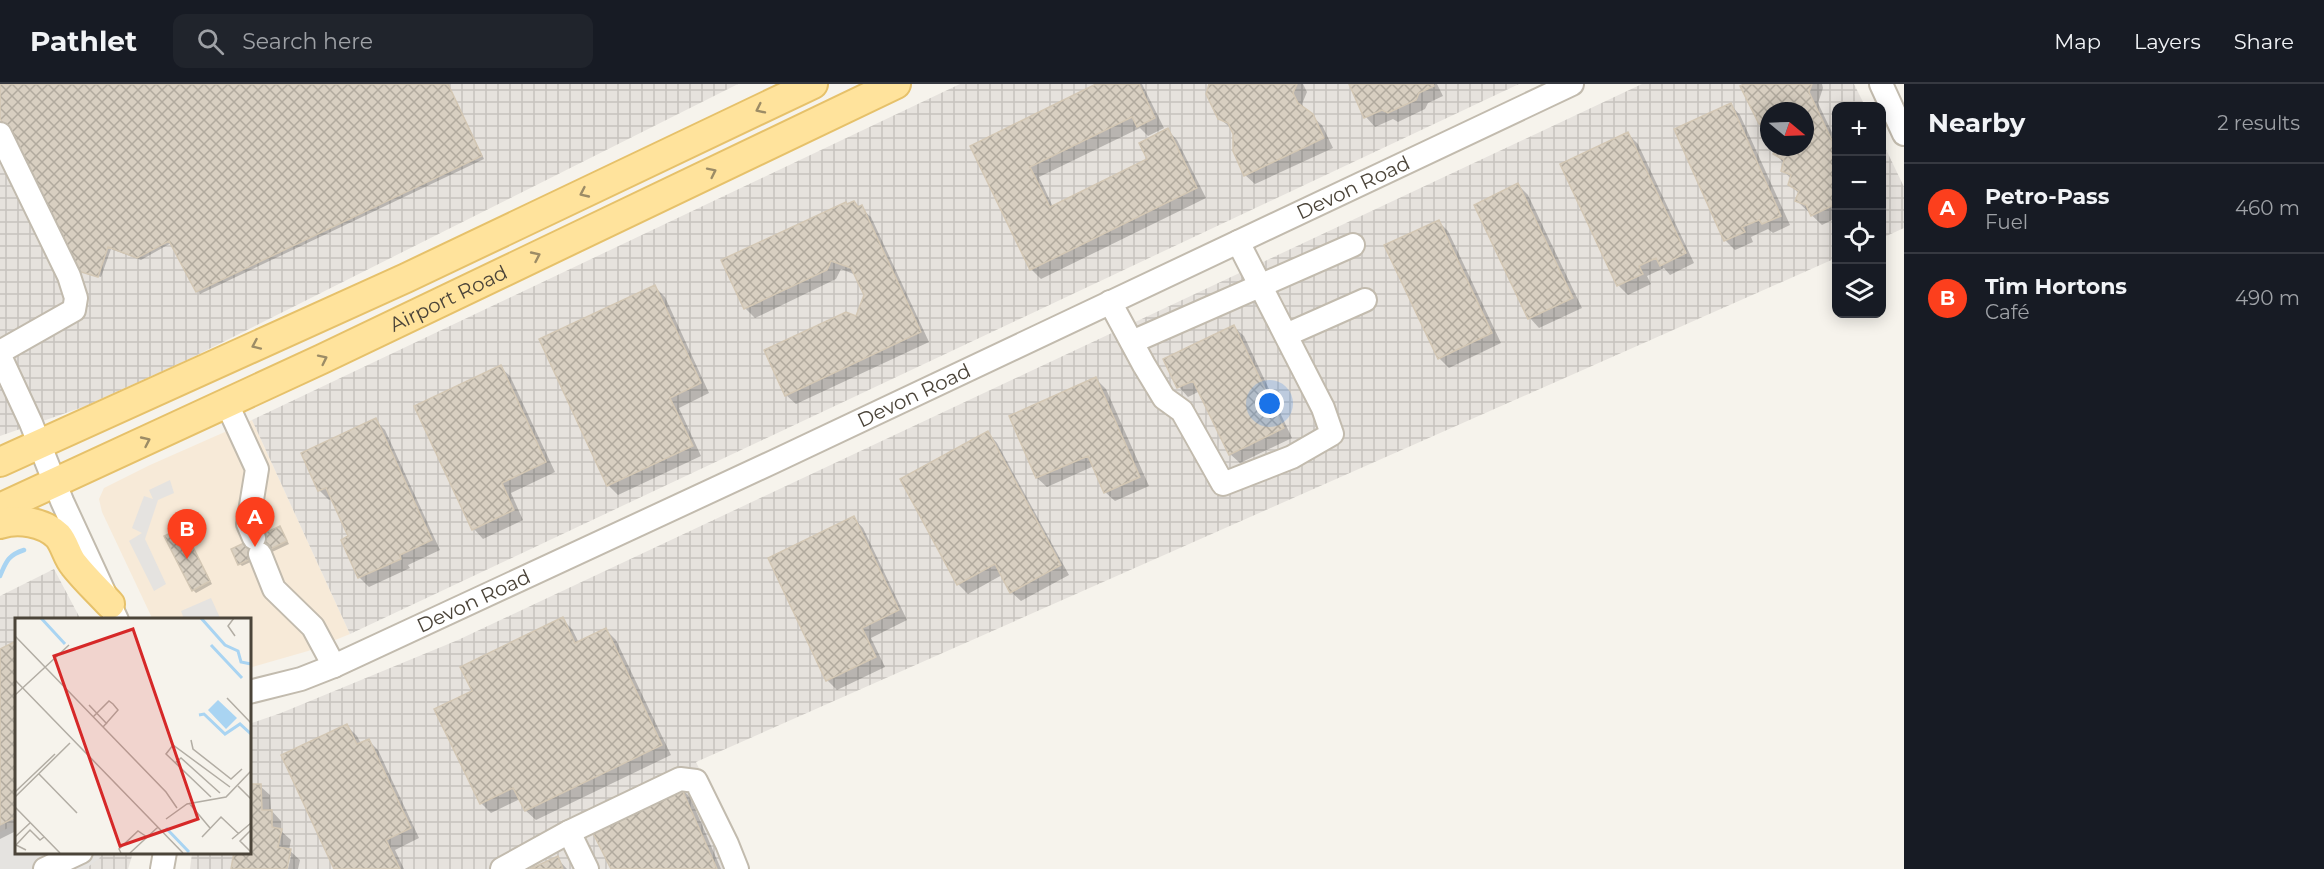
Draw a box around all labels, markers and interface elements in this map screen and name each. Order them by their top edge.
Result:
search box [173,14,593,68]
text: Pathlet [30,24,137,58]
icon: search [194,25,227,58]
text: Search here [242,28,373,55]
text: Map [2054,29,2101,54]
text: Layers [2134,29,2201,54]
text: Share [2234,29,2294,54]
one-way arrow [756,102,767,114]
north arrow [1760,102,1814,156]
map controls [1832,102,1886,318]
button: + [1832,102,1886,156]
text: Nearby [1928,107,2025,139]
text: 2 results [2217,111,2300,135]
street label: Devon Road [1293,150,1414,225]
button: − [1832,156,1886,210]
one-way arrow [706,167,717,179]
text: Petro-Pass [1985,183,2109,210]
one-way arrow [580,186,591,198]
text: A [1940,196,1955,220]
text: 460 m [2235,196,2300,220]
button: locate [1832,210,1886,264]
text: Fuel [1985,210,2028,234]
one-way arrow [530,251,541,263]
street label: Airport Road [386,260,511,337]
button: layers [1832,264,1886,318]
text: Tim Hortons [1985,273,2127,300]
text: B [1940,286,1955,310]
text: 490 m [2235,286,2300,310]
text: Café [1985,300,2030,324]
one-way arrow [252,337,263,349]
one-way arrow [316,354,327,366]
street label: Devon Road [853,358,974,432]
your location [1255,389,1284,418]
one-way arrow [140,436,151,448]
pin: A [236,498,274,547]
pin: B [168,510,207,559]
street label: Devon Road [413,564,534,638]
inset map [15,618,250,854]

